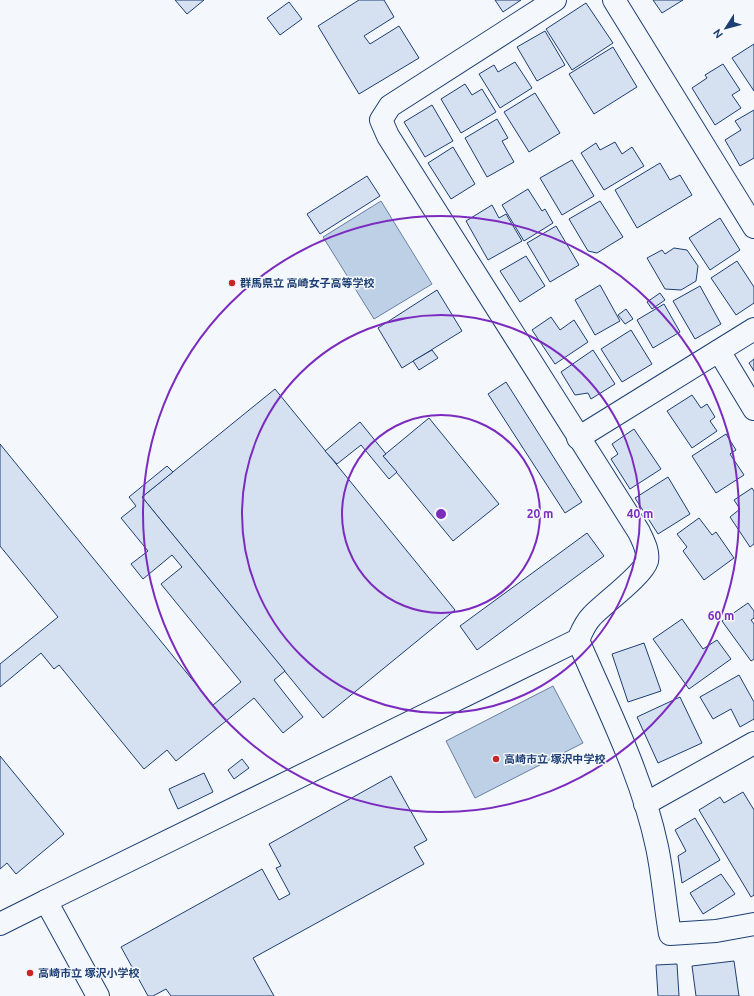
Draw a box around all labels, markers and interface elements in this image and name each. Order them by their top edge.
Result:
north arrow [706,8,746,48]
text: N [711,27,725,41]
place label: 群馬県立 高崎女子高等学校 [240,277,375,289]
marker: 群馬県立 高崎女子高等学校 [227,278,237,288]
centre of rings [434,507,448,521]
text: 20 m [527,507,553,520]
text: 40 m [627,507,653,520]
text: 60 m [708,609,734,622]
place label: 高崎市立 塚沢中学校 [504,753,606,765]
marker: 高崎市立 塚沢中学校 [491,754,501,764]
place label: 高崎市立 塚沢小学校 [38,967,140,979]
marker: 高崎市立 塚沢小学校 [25,968,35,978]

